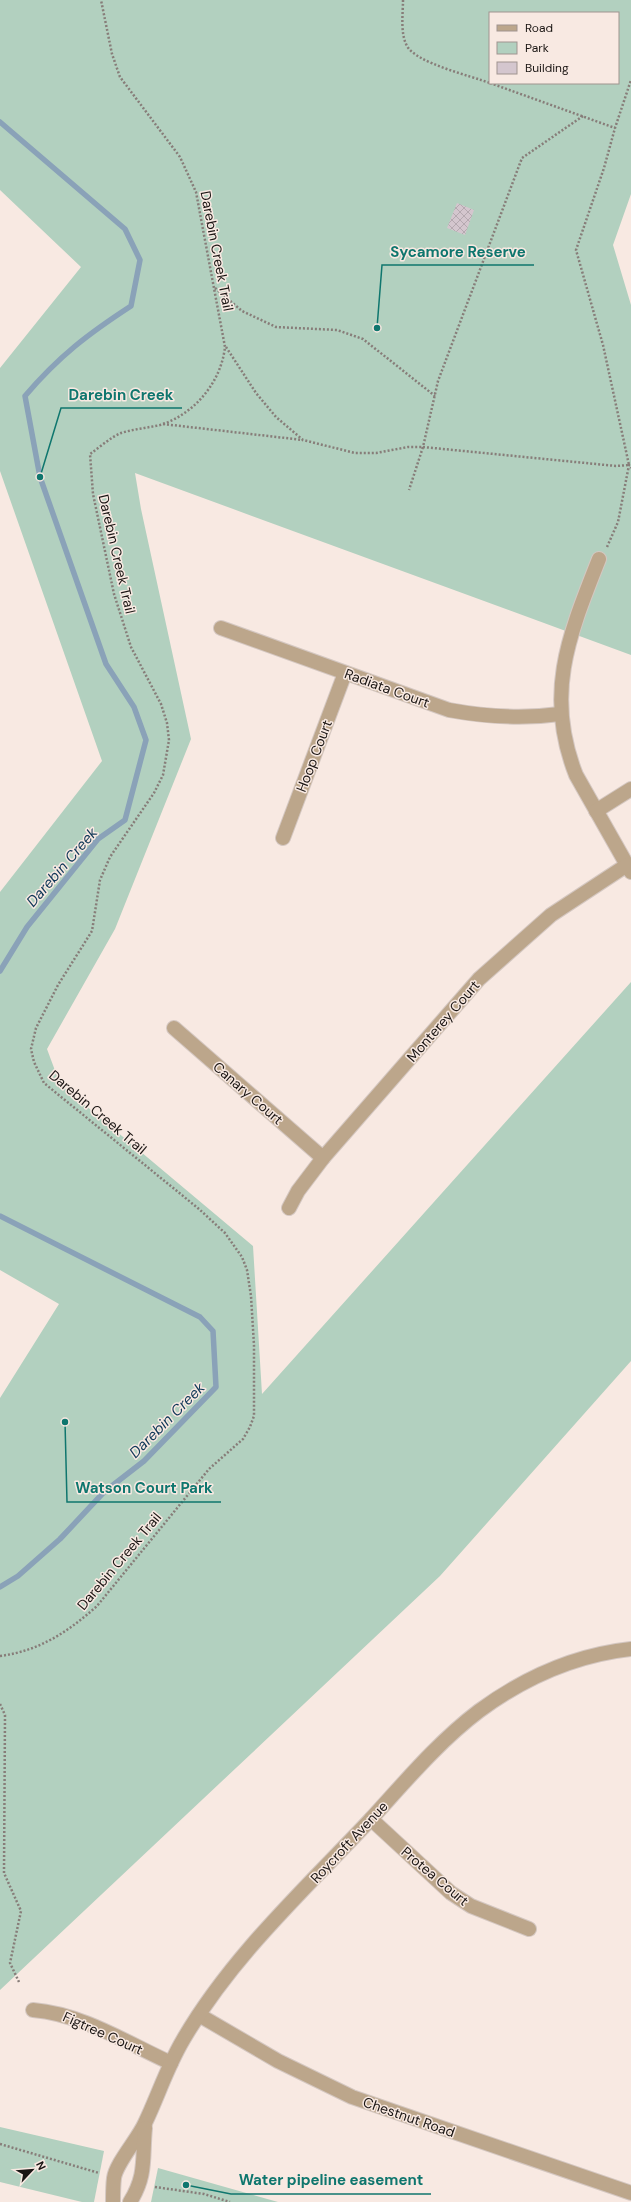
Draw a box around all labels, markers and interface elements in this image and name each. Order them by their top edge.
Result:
legend [489,12,619,84]
text: Road [525,20,553,36]
text: Park [525,40,549,56]
text: Building [525,60,569,76]
street label: Darebin Creek Trail [197,189,237,313]
callout: Sycamore Reserve [382,238,534,265]
text: Sycamore Reserve [390,242,526,262]
callout: Darebin Creek [61,381,182,408]
text: Darebin Creek [69,385,174,405]
street label: Darebin Creek Trail [95,493,139,615]
street label: Radiata Court [342,664,432,712]
street label: Hoop Court [292,717,336,795]
water label: Darebin Creek [22,823,102,911]
street label: Monterey Court [403,976,483,1066]
street label: Canary Court [209,1058,287,1128]
street label: Darebin Creek Trail [45,1066,151,1158]
water label: Darebin Creek [125,1378,209,1462]
callout: Watson Court Park [67,1475,221,1502]
text: Watson Court Park [75,1478,213,1498]
street label: Darebin Creek Trail [73,1508,165,1614]
street label: Roycroft Avenue [306,1797,392,1887]
street label: Protea Court [398,1843,472,1909]
street label: Figtree Court [60,2007,146,2059]
street label: Chestnut Road [361,2093,457,2141]
north arrow [12,2150,52,2190]
text: N [33,2159,49,2172]
callout: Water pipeline easement [231,2167,431,2194]
text: Water pipeline easement [239,2170,423,2190]

